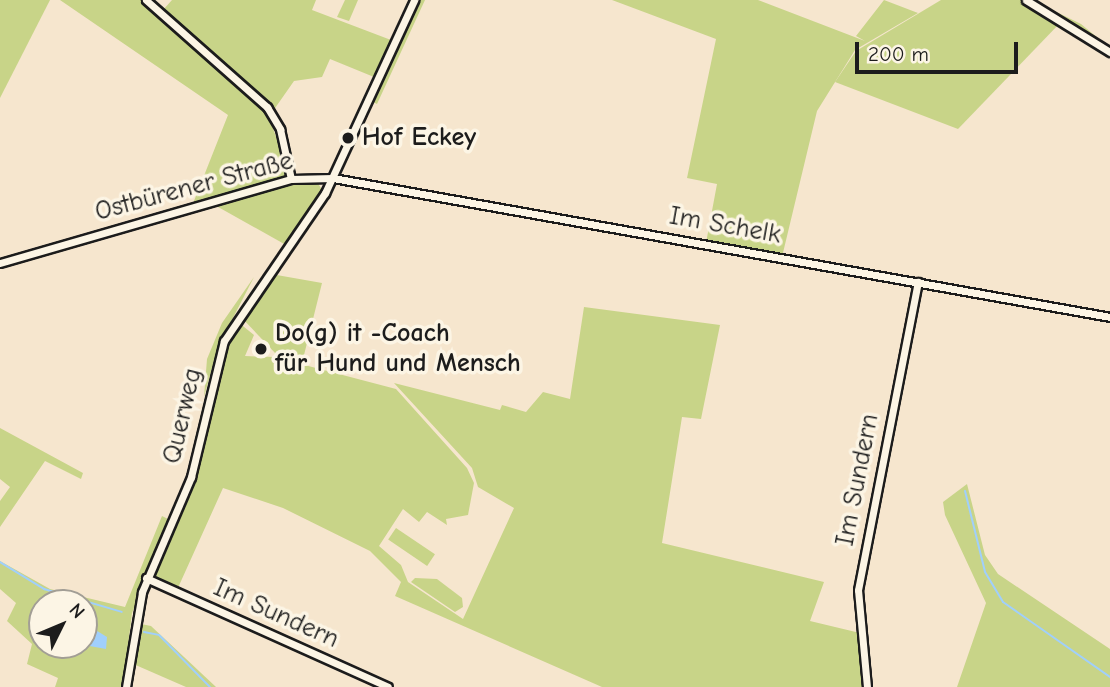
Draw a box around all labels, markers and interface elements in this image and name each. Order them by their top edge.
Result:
scale bar [858,28,1021,72]
text: 200 m [868,42,929,66]
place label: Hof Eckey [362,122,476,154]
marker: Hof Eckey [340,130,356,146]
street label: Ostbürener Straße [92,146,296,228]
street label: Im Schelk [667,201,783,251]
place label: Do(g) it -Coach für Hund und Mensch [275,318,521,380]
marker: Do(g) it -Coach für Hund und Mensch [253,341,269,357]
street label: Querweg [157,365,209,467]
street label: Im Sundern [830,411,886,549]
street label: Im Sundern [208,573,344,655]
north arrow [28,589,98,659]
text: N [65,599,89,623]

